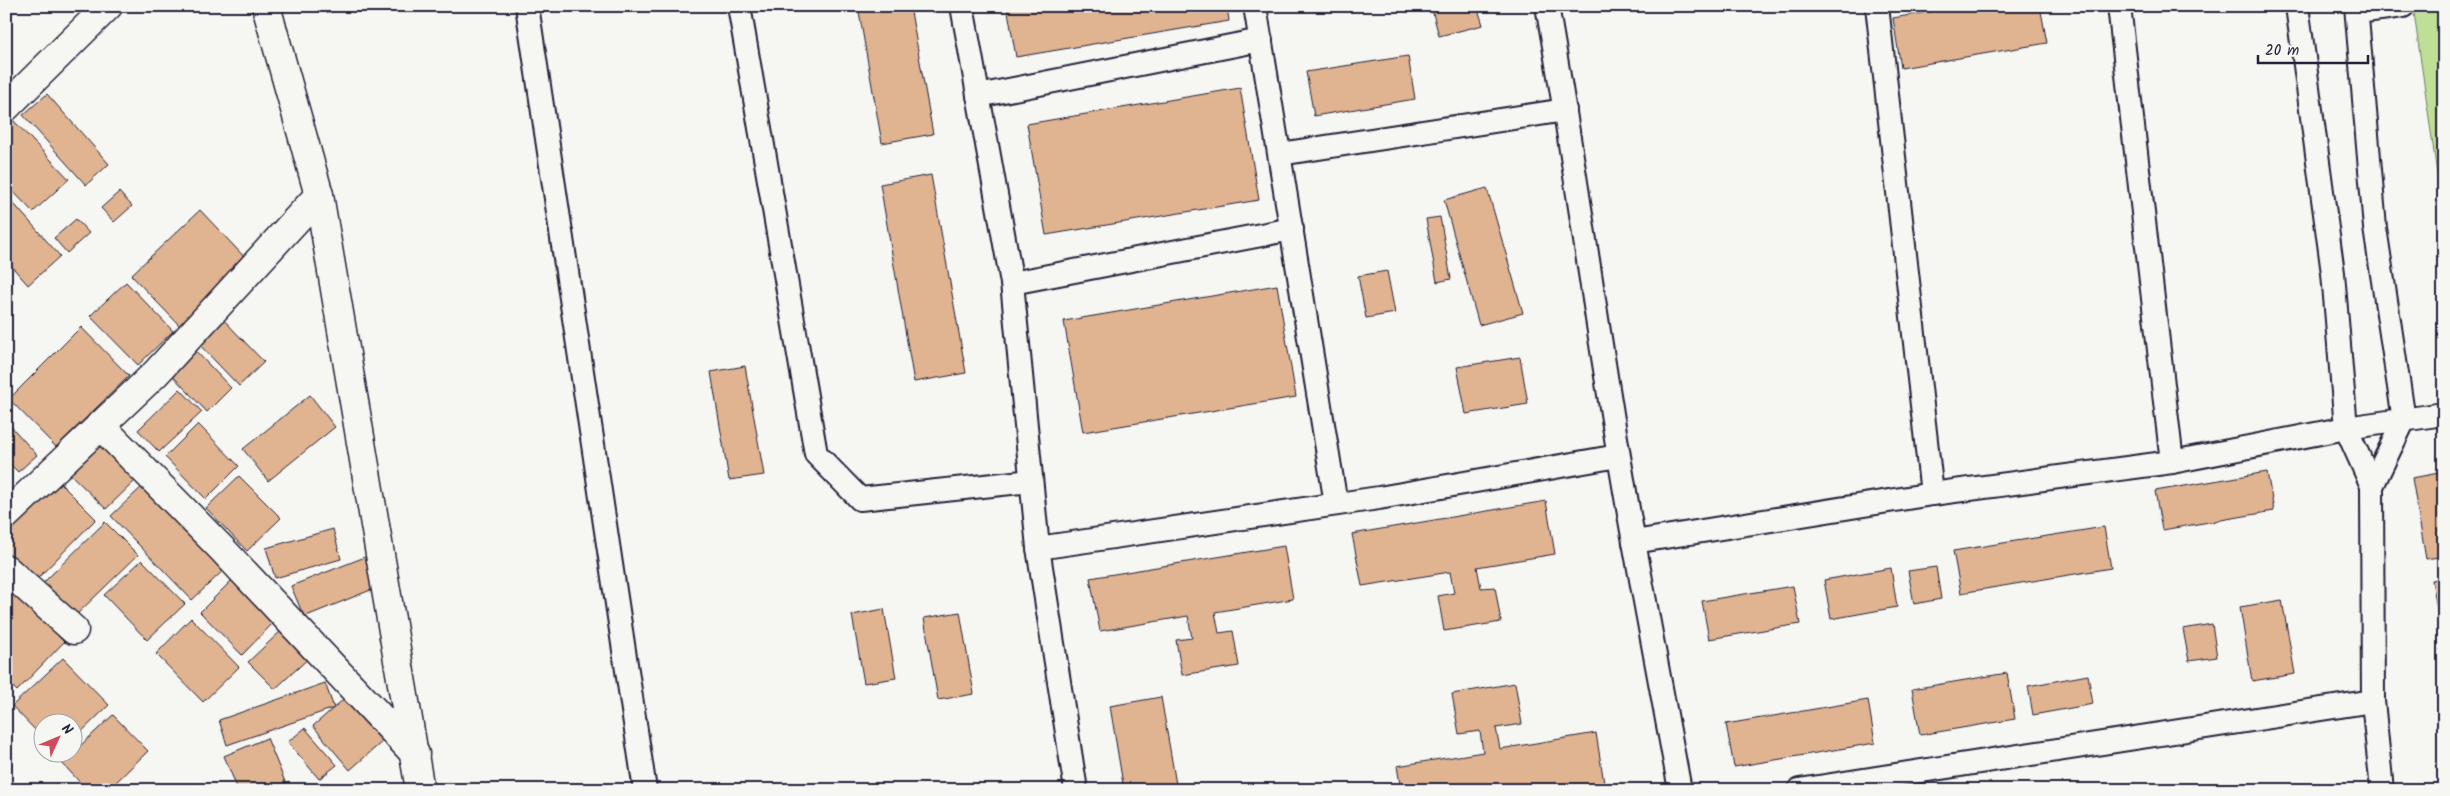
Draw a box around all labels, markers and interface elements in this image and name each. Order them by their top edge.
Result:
scale bar [2258,32,2368,64]
text: 20 m [2265,39,2299,63]
north arrow [32,714,82,764]
text: N [56,719,78,741]

